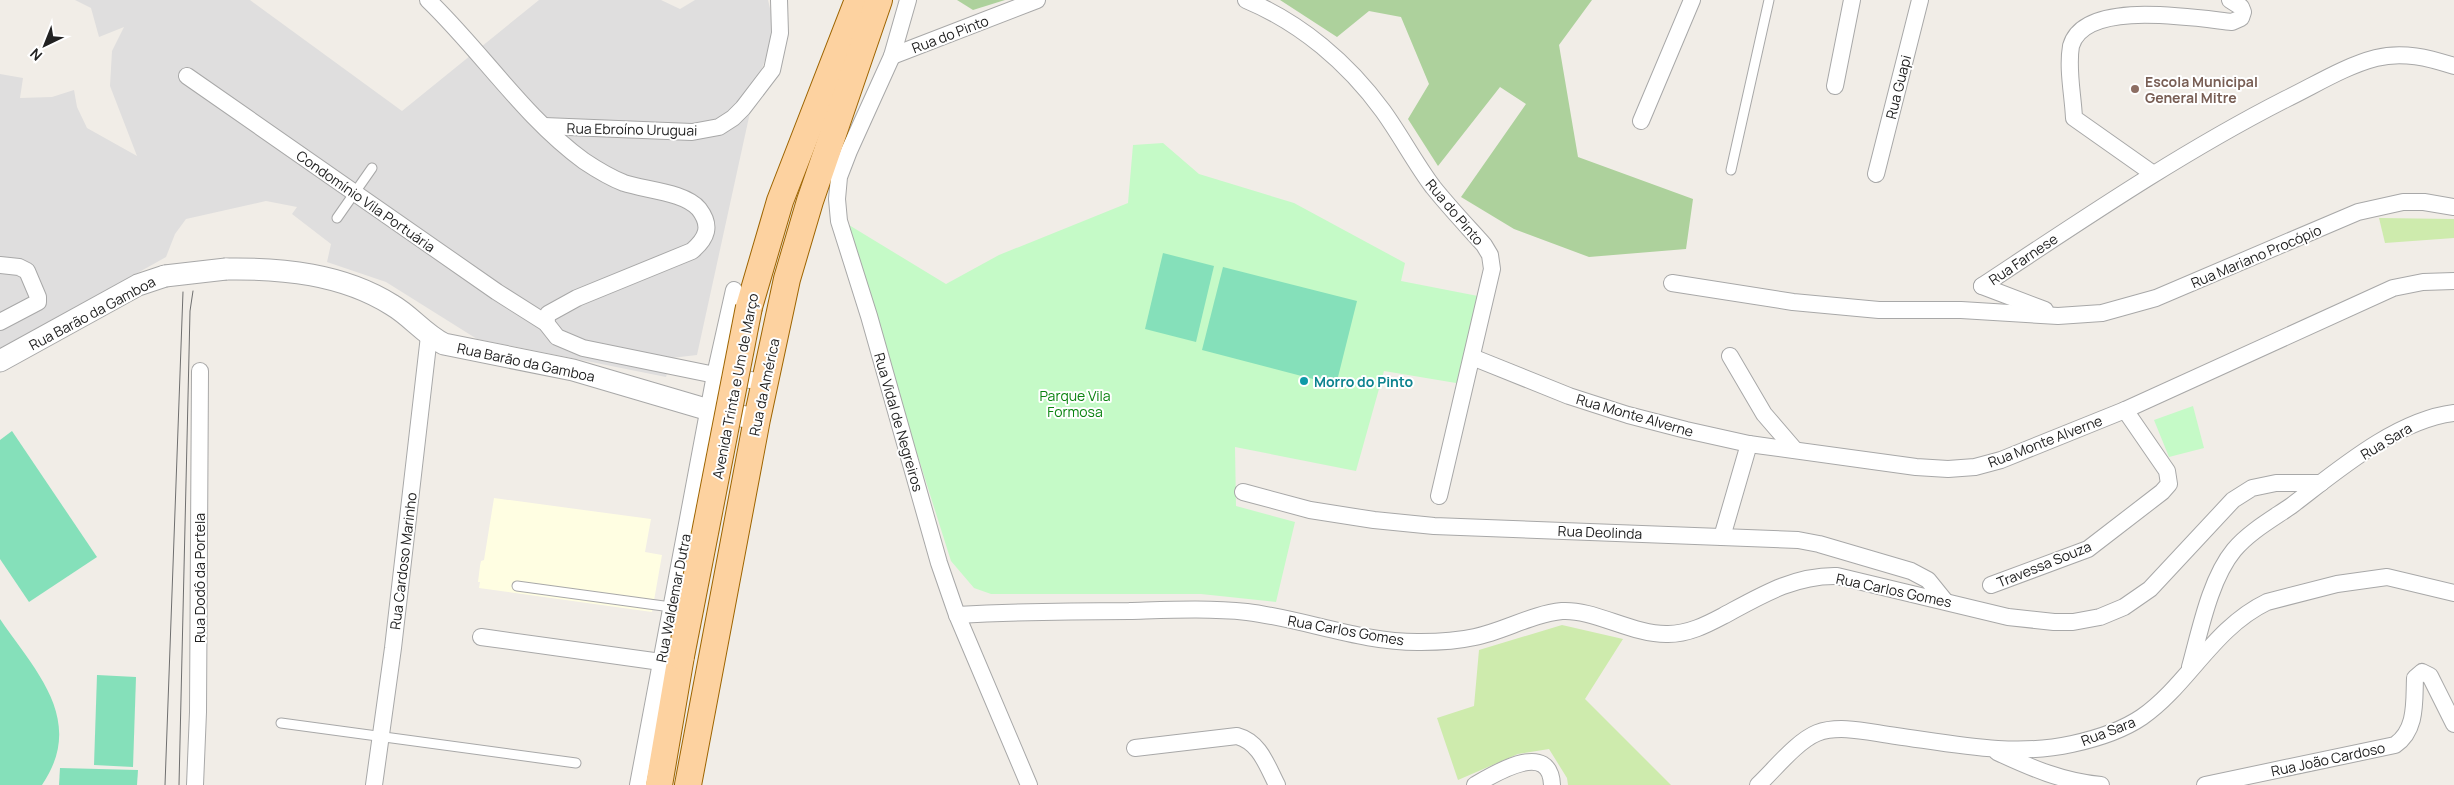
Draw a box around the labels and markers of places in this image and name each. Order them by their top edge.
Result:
place label: Escola Municipal General Mitre [2145,72,2258,107]
marker: Escola Municipal General Mitre [2129,83,2141,95]
place label: Morro do Pinto [1314,372,1413,391]
marker: Morro do Pinto [1298,375,1310,387]

